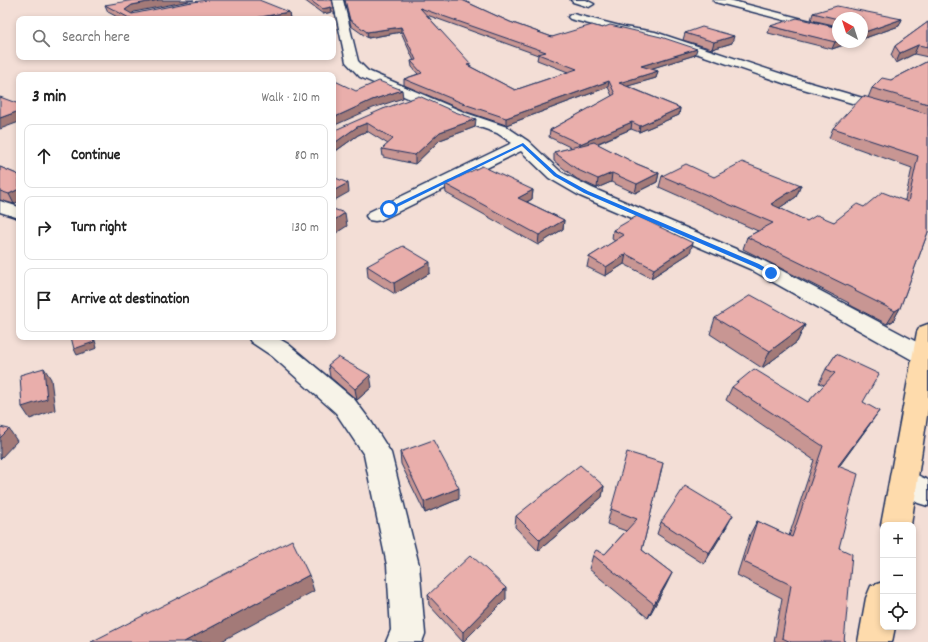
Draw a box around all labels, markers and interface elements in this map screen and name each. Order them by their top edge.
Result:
north arrow [832,12,868,48]
search box [16,16,336,60]
icon: search [30,27,52,49]
text: Search here [62,27,130,49]
text: 3 min [32,86,66,110]
text: Walk · 210 m [262,89,320,108]
icon: ahead [33,145,55,167]
text: Continue [71,145,120,167]
text: 80 m [295,147,319,166]
route start [380,200,398,218]
icon: right [33,217,55,239]
text: Turn right [71,217,127,239]
text: 130 m [291,219,319,238]
route end [762,264,780,282]
icon: arrive [33,289,55,311]
text: Arrive at destination [71,289,189,311]
map controls [880,522,916,630]
button: + [880,522,916,558]
button: − [880,558,916,594]
button: locate [880,594,916,630]

